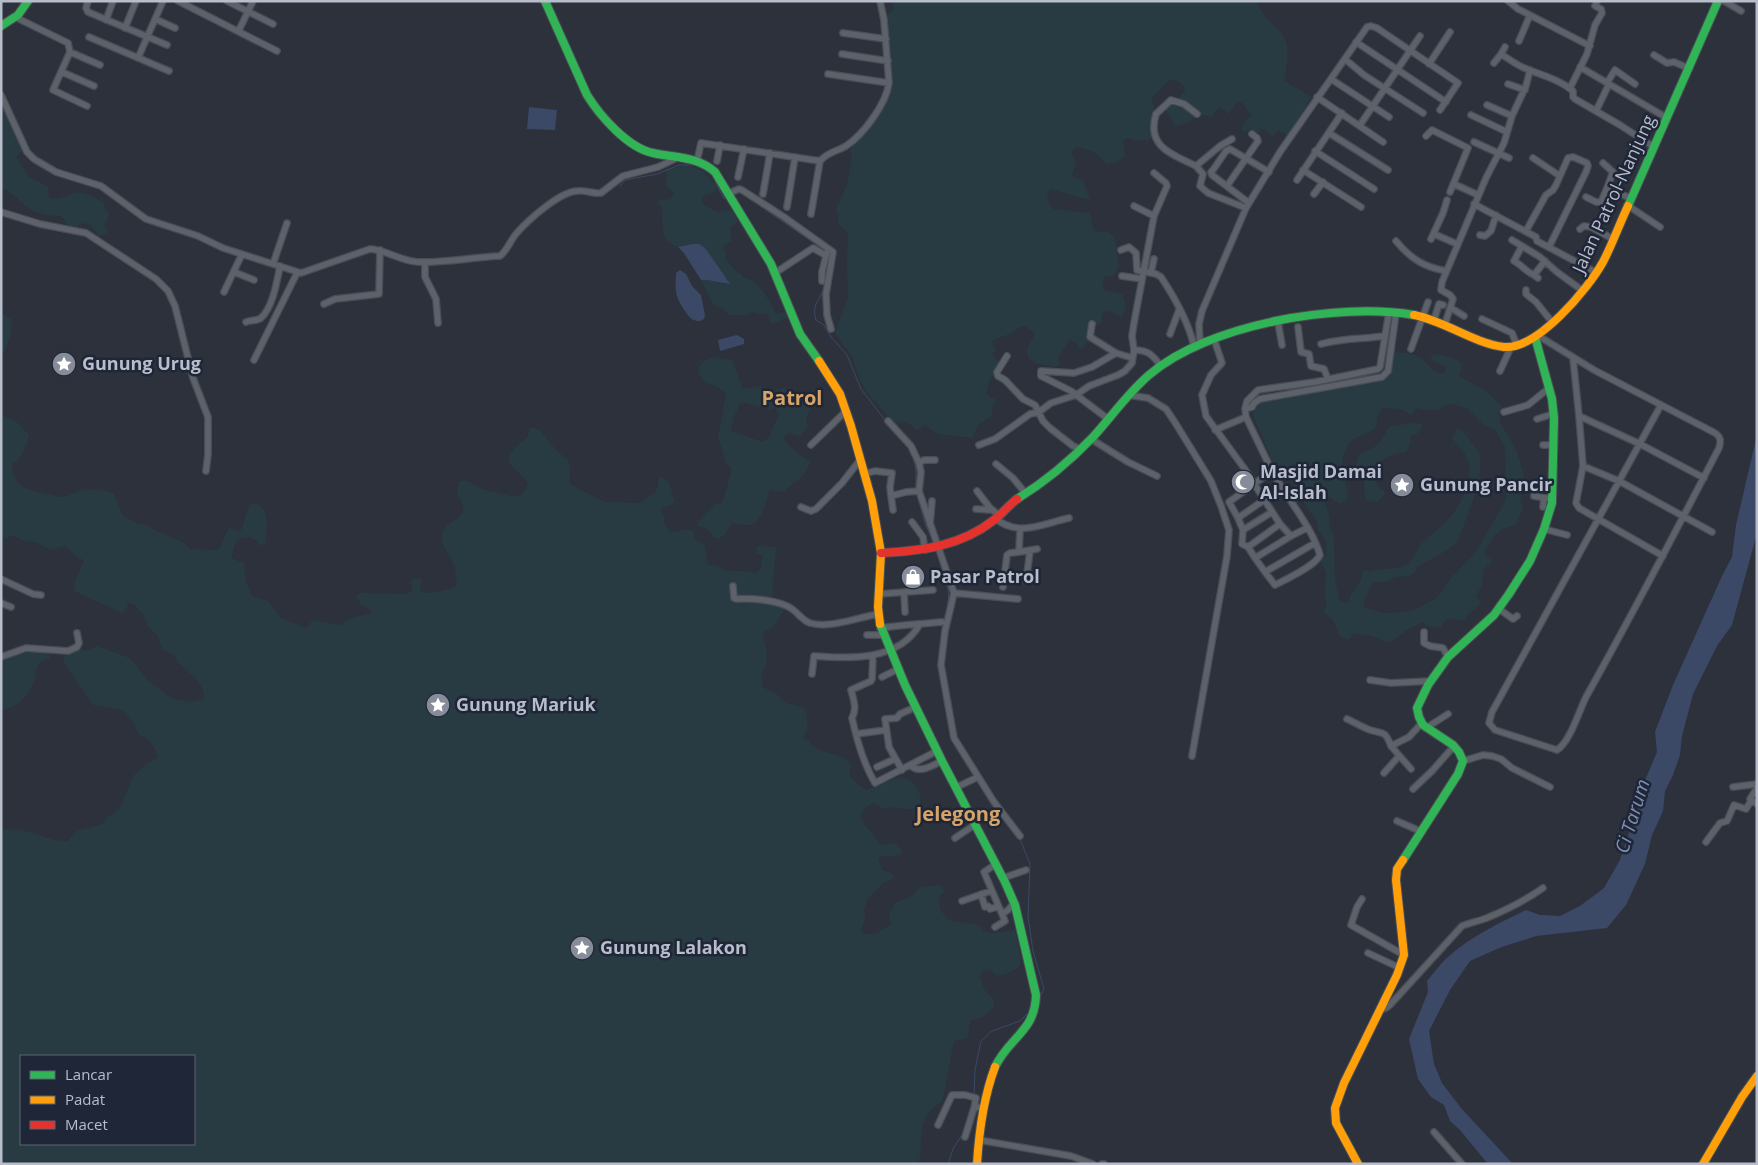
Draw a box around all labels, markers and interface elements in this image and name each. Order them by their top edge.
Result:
street label: Jalan Patrol-Nanjung [1565,110,1660,278]
place icon: Gunung Urug [51,351,77,377]
place label: Gunung Urug [82,351,201,375]
district label: Patrol [762,384,822,411]
place label: Masjid Damai Al-Islah [1260,459,1382,504]
mosque icon: Masjid Damai Al-Islah [1230,469,1256,495]
place icon: Gunung Pancir [1389,472,1415,498]
place label: Gunung Pancir [1420,472,1552,496]
shop icon: Pasar Patrol [900,564,926,590]
place label: Pasar Patrol [930,564,1040,588]
place icon: Gunung Mariuk [425,692,451,718]
place label: Gunung Mariuk [456,692,597,716]
water label: Ci Tarum [1608,776,1656,856]
district label: Jelegong [914,800,1001,827]
place icon: Gunung Lalakon [569,935,595,961]
place label: Gunung Lalakon [600,935,747,959]
legend [20,1055,195,1145]
text: Lancar [65,1064,112,1084]
text: Padat [65,1089,105,1109]
text: Macet [65,1114,108,1134]

